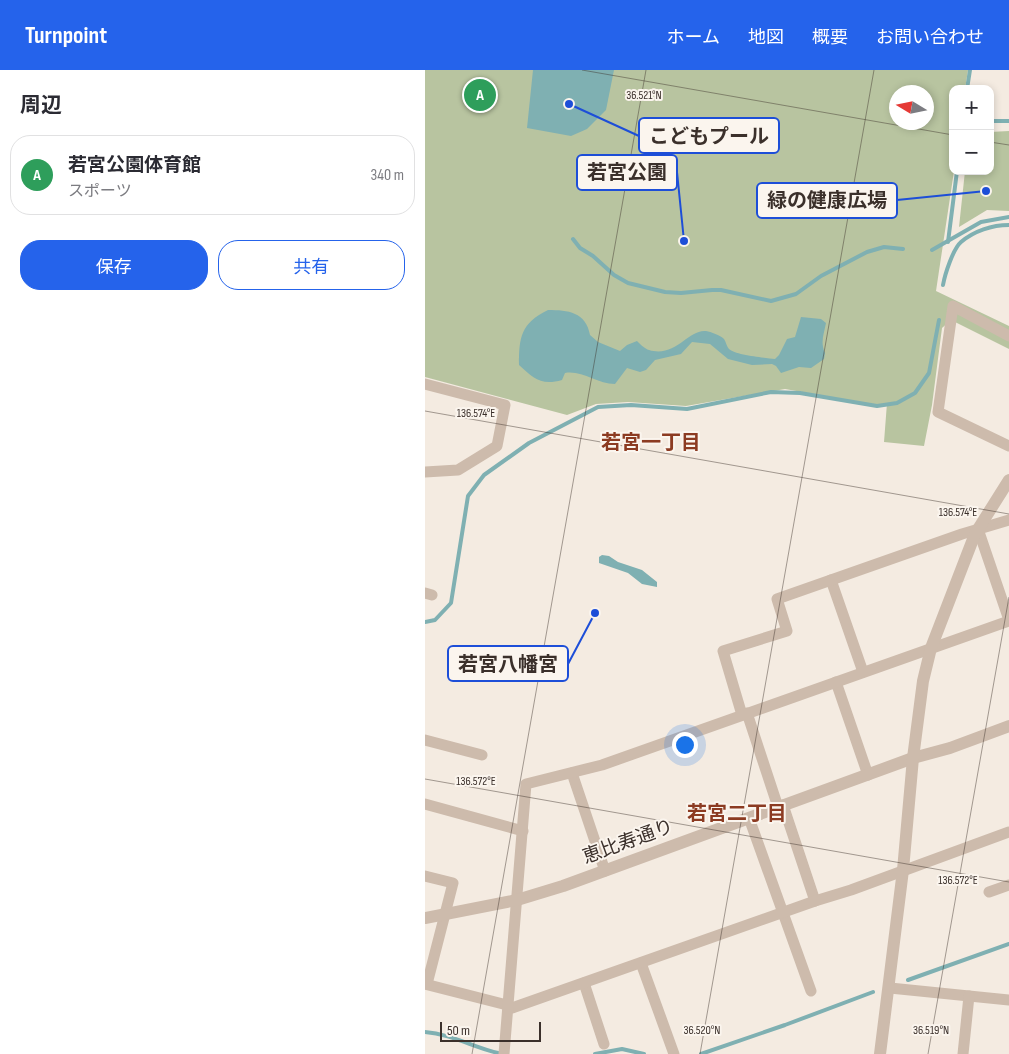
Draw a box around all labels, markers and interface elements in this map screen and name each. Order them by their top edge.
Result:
text: Turnpoint [25,21,107,50]
text: ホーム [667,27,720,48]
text: 地図 [748,27,784,48]
text: 概要 [812,27,848,48]
text: お問い合わせ [876,27,984,48]
pin: A [464,76,496,114]
north arrow [889,85,934,130]
map controls [949,85,994,175]
button: + [949,85,994,130]
text: 36.521°N [626,88,662,103]
text: 周辺 [20,93,62,118]
callout: こどもプール [639,118,779,153]
text: こどもプール [649,125,769,149]
button: − [949,130,994,175]
text: 若宮公園体育館 [68,154,201,177]
callout: 若宮公園 [577,155,677,190]
text: 若宮公園 [587,161,667,185]
text: A [33,166,41,185]
text: 340 m [371,166,404,185]
text: スポーツ [68,182,132,201]
callout: 緑の健康広場 [757,183,897,218]
text: 緑の健康広場 [767,189,887,213]
button: 保存 [20,240,208,290]
button: 共有 [218,240,405,290]
text: 136.574°E [457,406,495,421]
district label: 若宮一丁目 [601,431,701,455]
text: 136.574°E [939,505,977,520]
callout: 若宮八幡宮 [448,646,568,681]
text: 若宮八幡宮 [458,653,558,677]
your location [672,732,698,758]
text: 136.572°E [456,774,496,789]
district label: 若宮二丁目 [687,802,787,826]
street label: 恵比寿通り [579,815,677,869]
text: 136.572°E [938,873,978,888]
scale bar [440,1019,541,1042]
text: 50 m [447,1022,470,1039]
text: 36.520°N [683,1023,721,1038]
text: 36.519°N [913,1023,949,1038]

